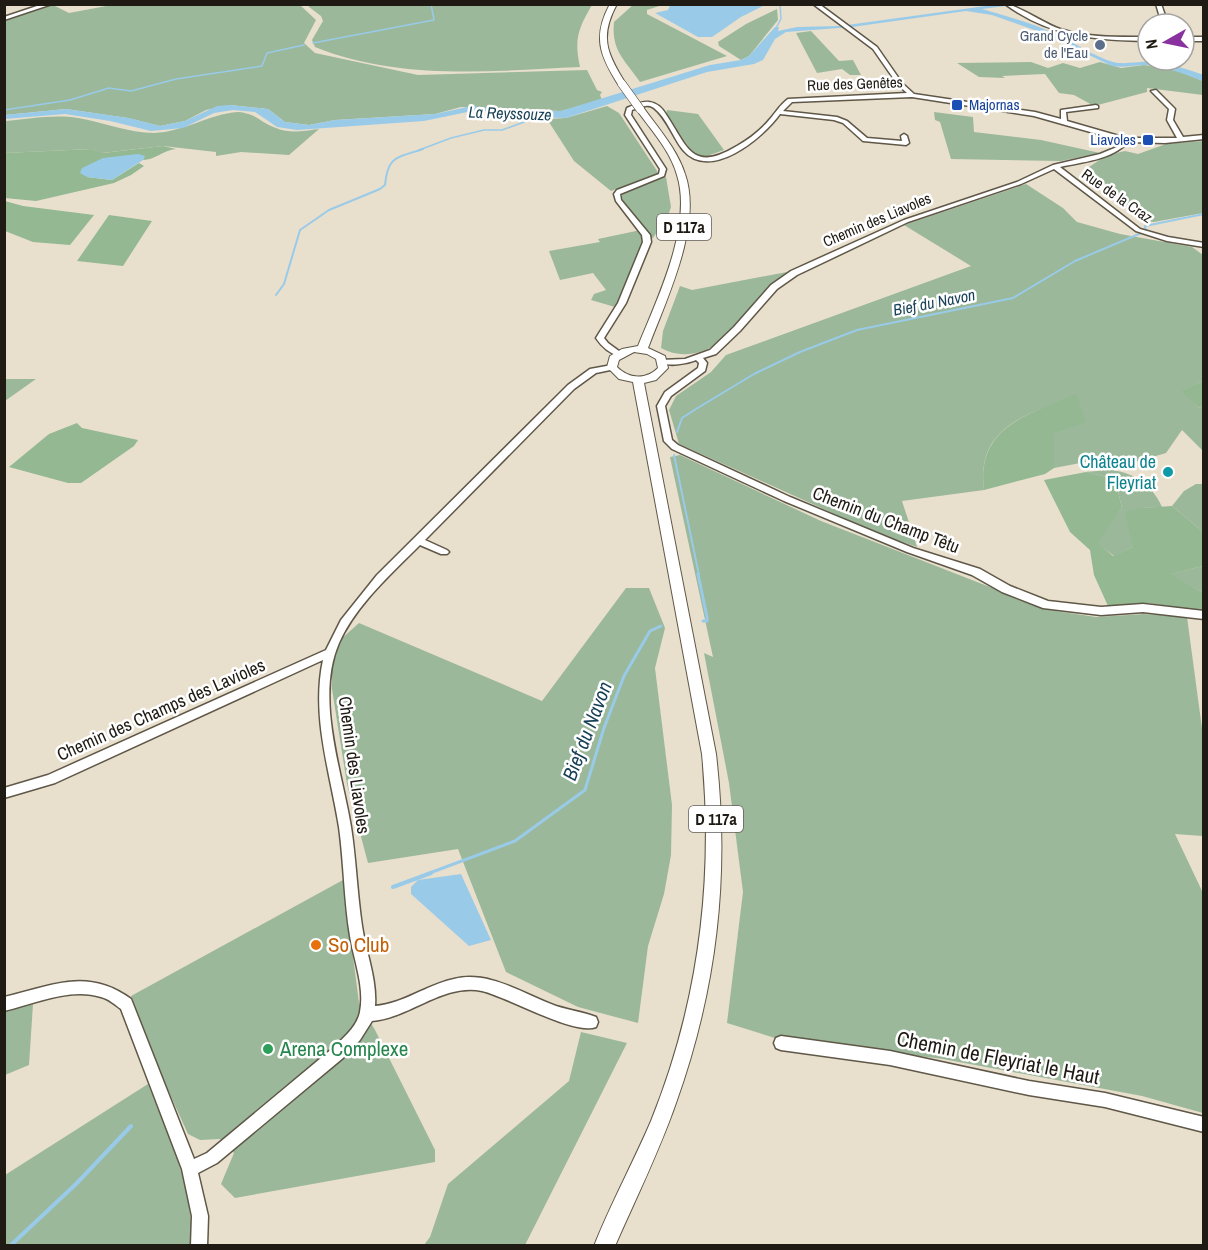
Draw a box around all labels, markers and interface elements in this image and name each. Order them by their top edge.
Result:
north arrow [1136,12,1196,72]
place label: Grand Cycle de l'Eau [1020,25,1088,63]
marker: Grand Cycle de l'Eau [1093,38,1107,52]
text: N [1140,38,1163,51]
street label: Rue des Genêtes [807,71,903,96]
place label: Majornas [969,94,1020,115]
marker: Majornas [950,98,964,112]
water label: La Reyssouze [468,101,552,125]
place label: Liavoles [1090,129,1136,150]
marker: Liavoles [1141,133,1155,147]
street label: Rue de la Craz [1078,163,1157,228]
street label: Chemin des Liavoles [820,187,934,252]
road number: D 117a [657,214,711,240]
water label: Bief du Navon [891,283,977,321]
place label: Château de Fleyriat [1080,449,1156,495]
marker: Château de Fleyriat [1161,465,1175,479]
street label: Chemin du Champ Têtu [809,480,963,559]
street label: Chemin des Champs des Lavioles [53,652,269,767]
water label: Bief du Navon [555,677,618,784]
street label: Chemin des Liavoles [332,695,377,835]
road number: D 117a [689,806,743,832]
place label: So Club [328,930,389,959]
marker: So Club [309,938,323,952]
street label: Chemin de Fleyriat le Haut [894,1024,1102,1091]
place label: Arena Complexe [279,1034,408,1063]
marker: Arena Complexe [261,1042,275,1056]

